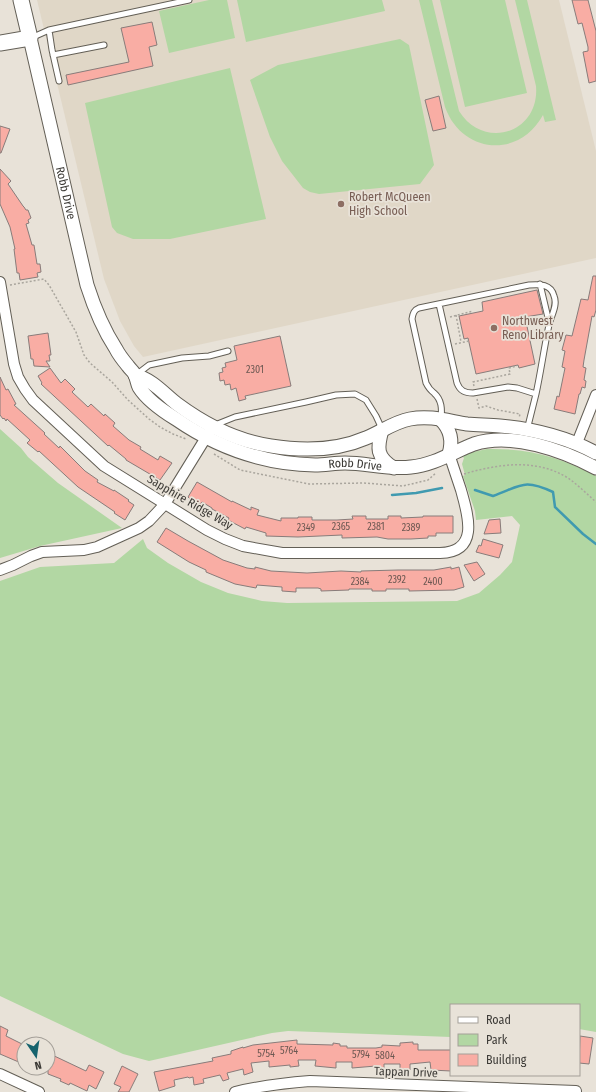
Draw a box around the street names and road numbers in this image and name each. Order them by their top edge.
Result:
street label: Robb Drive [53,165,79,221]
street label: Robb Drive [328,456,383,474]
street label: Sapphire Ridge Way [145,472,236,532]
street label: Tappan Drive [374,1064,438,1080]

